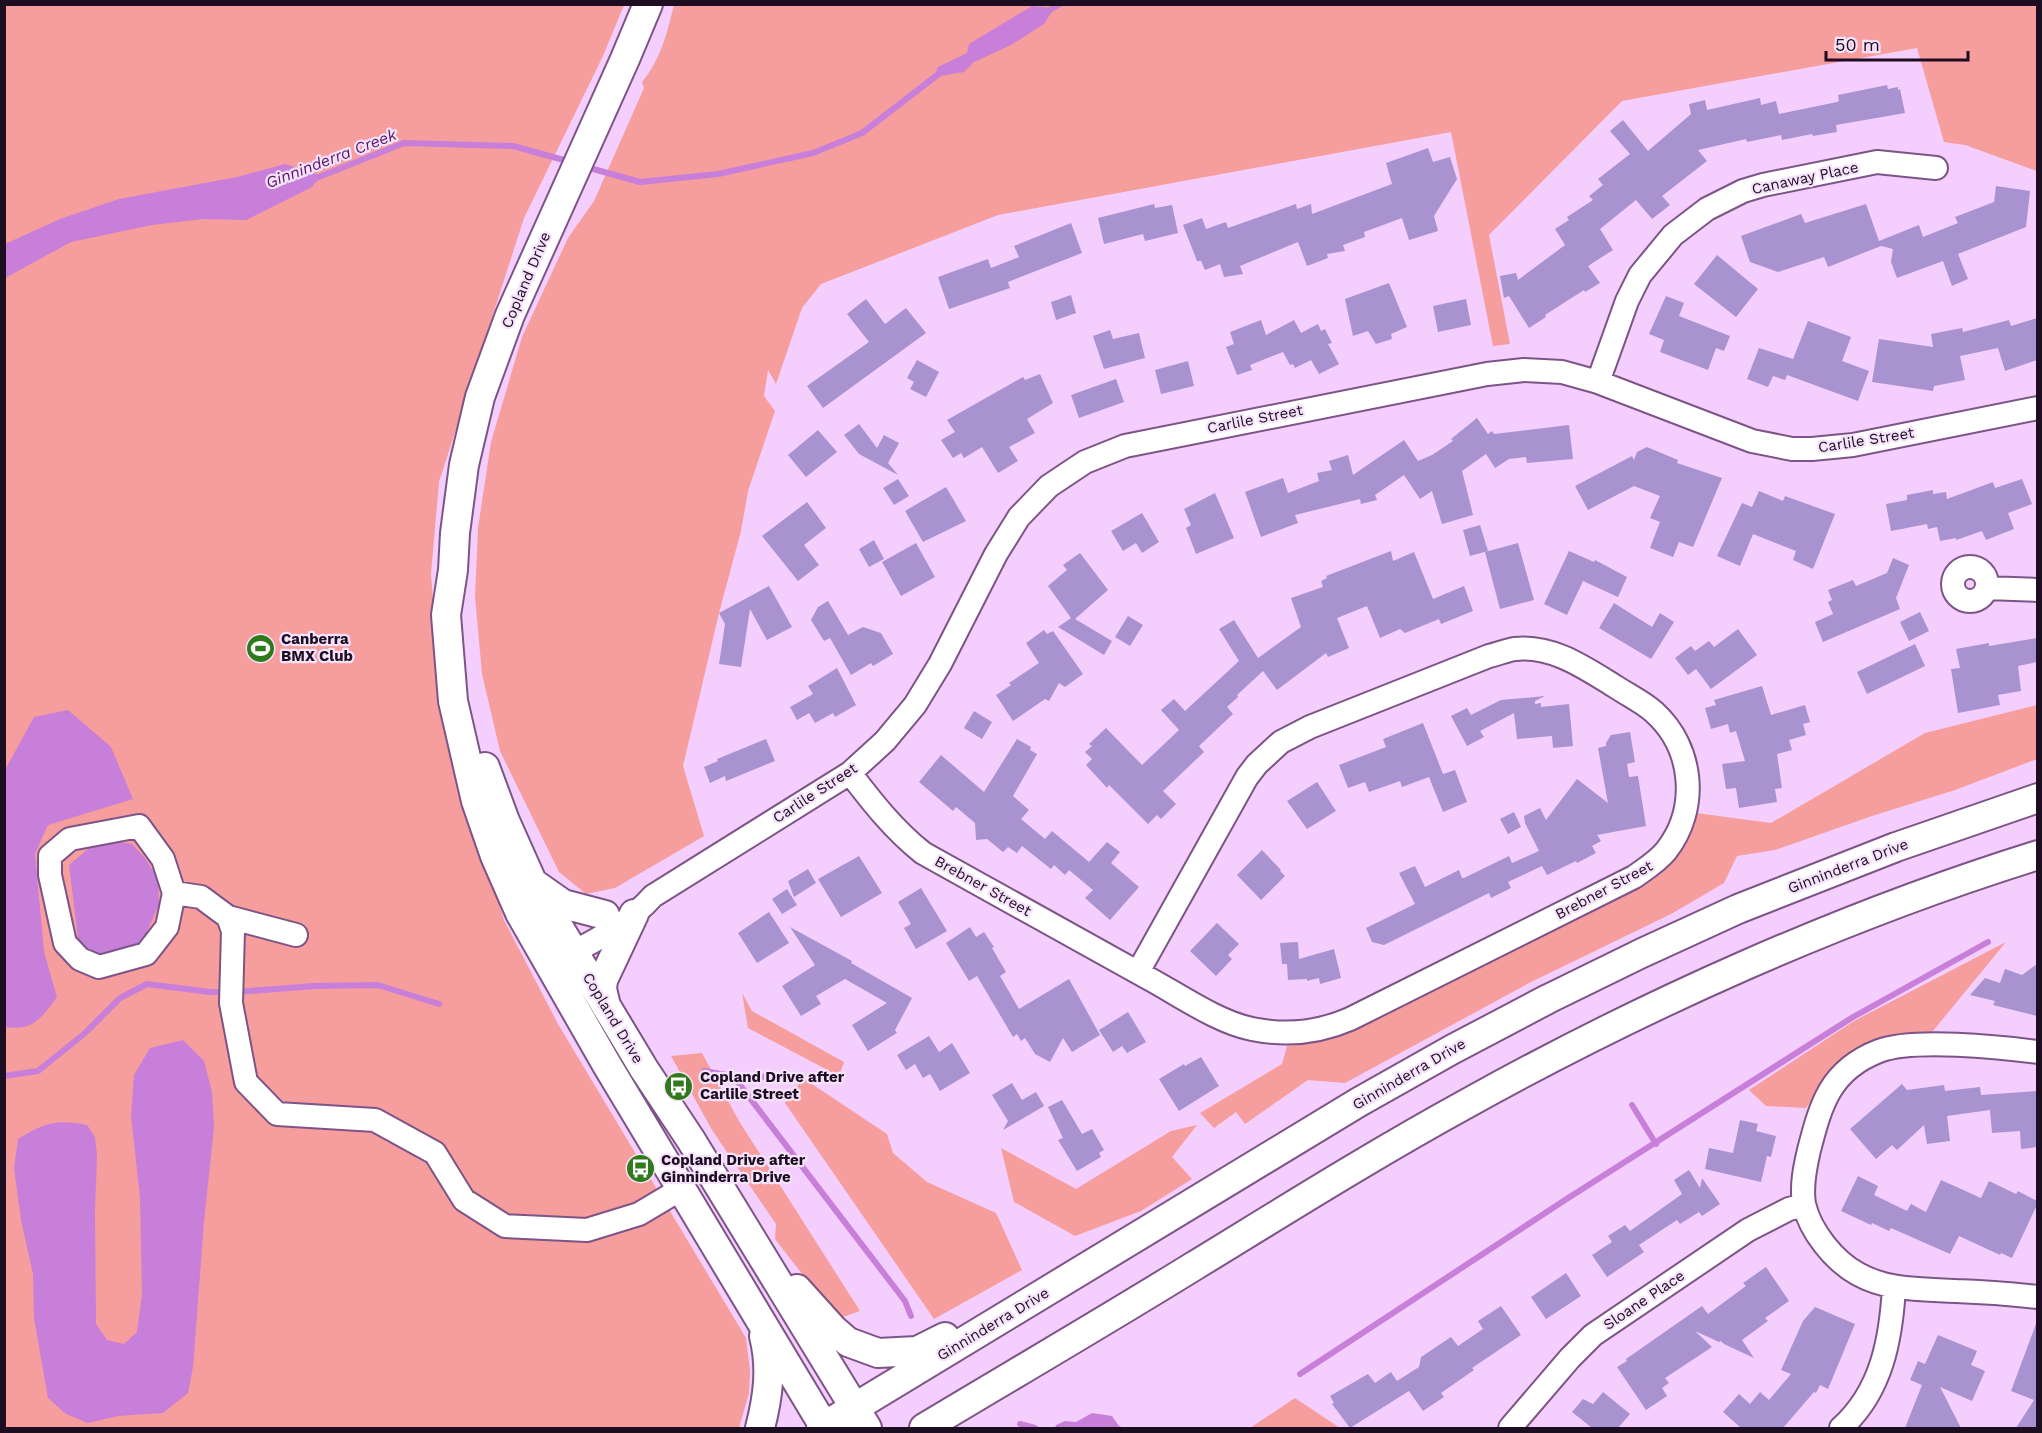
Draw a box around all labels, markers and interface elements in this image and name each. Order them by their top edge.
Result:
scale bar [1826,24,1968,62]
text: 50 m [1835,34,1880,55]
water label: Ginninderra Creek [263,124,400,192]
street label: Canaway Place [1750,158,1860,198]
street label: Copland Drive [498,229,554,331]
street label: Carlile Street [1206,401,1305,437]
street label: Carlile Street [1817,423,1916,456]
place label: Canberra BMX Club [281,630,353,665]
sports icon: Canberra BMX Club [244,632,276,664]
street label: Carlile Street [769,759,861,827]
street label: Ginninderra Drive [1785,835,1911,897]
street label: Brebner Street [932,852,1035,920]
street label: Brebner Street [1552,856,1656,923]
street label: Copland Drive [579,969,647,1067]
street label: Ginninderra Drive [1349,1034,1469,1114]
place label: Copland Drive after Carlile Street [700,1068,845,1103]
bus stop icon: Copland Drive after Carlile Street [663,1070,695,1102]
place label: Copland Drive after Ginninderra Drive [661,1151,806,1186]
bus stop icon: Copland Drive after Ginninderra Drive [624,1153,656,1185]
street label: Sloane Place [1600,1266,1688,1334]
street label: Ginninderra Drive [934,1283,1052,1365]

